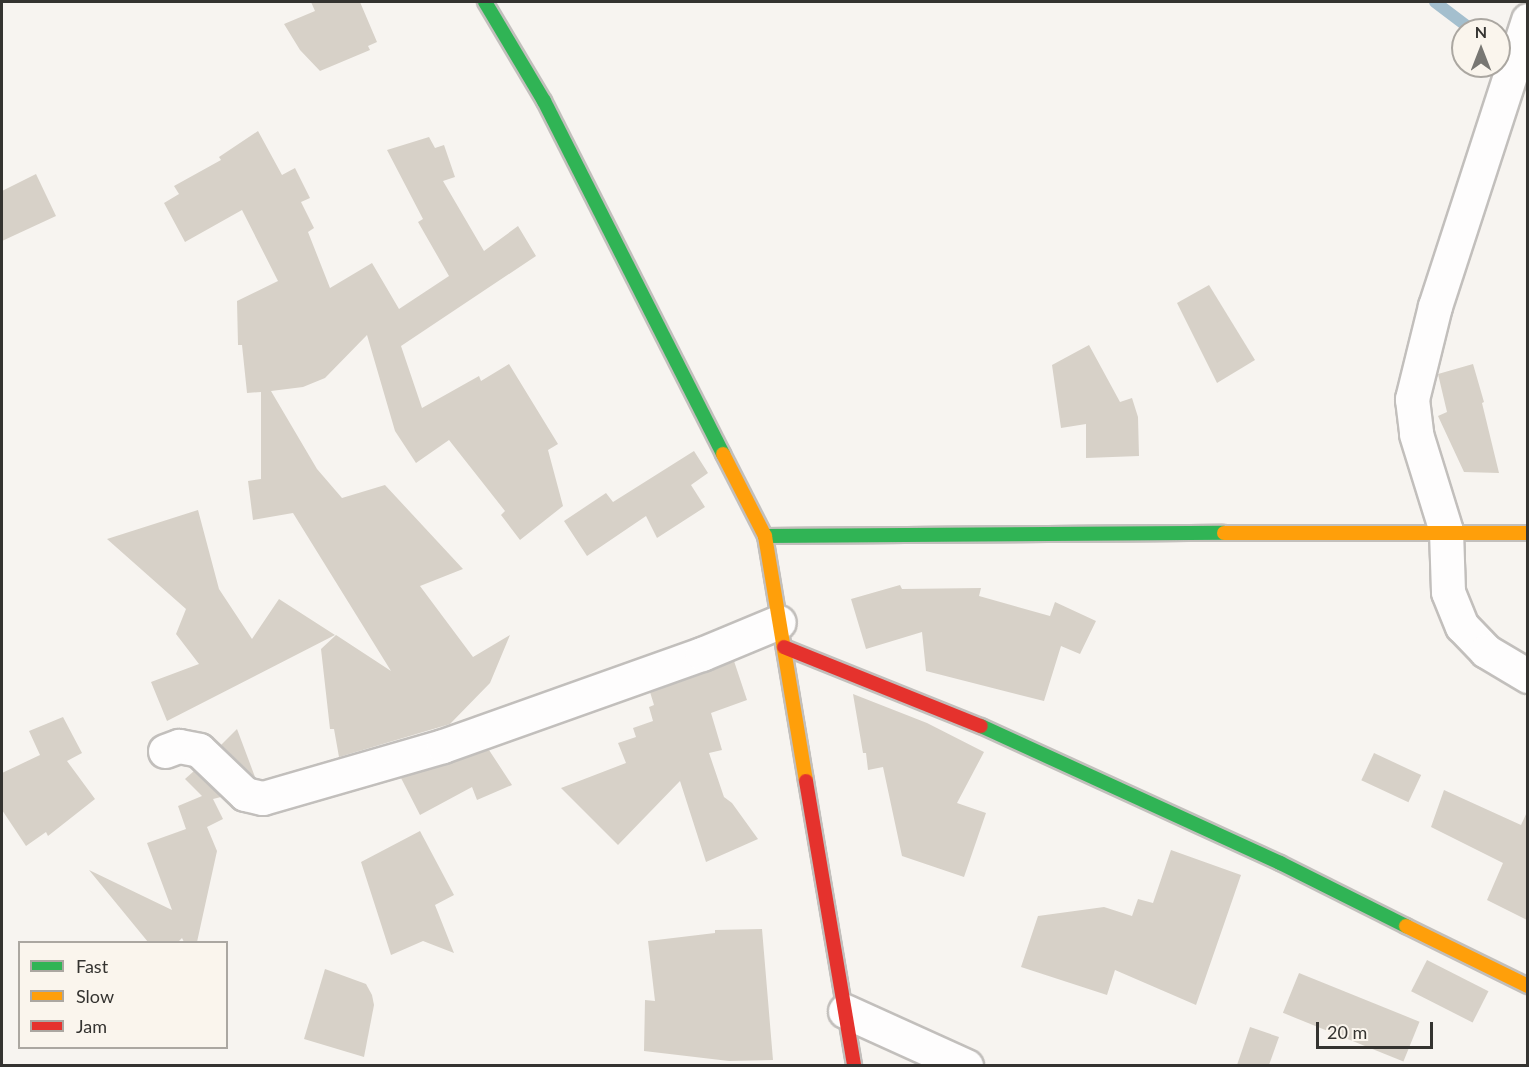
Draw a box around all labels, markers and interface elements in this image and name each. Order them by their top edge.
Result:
north arrow [1451,18,1511,78]
text: N [1475,22,1487,41]
legend [18,941,228,1049]
text: Fast [76,955,108,977]
text: Slow [76,985,114,1007]
scale bar [1319,1010,1436,1048]
text: Jam [76,1015,107,1037]
text: 20 m [1327,1021,1367,1043]

